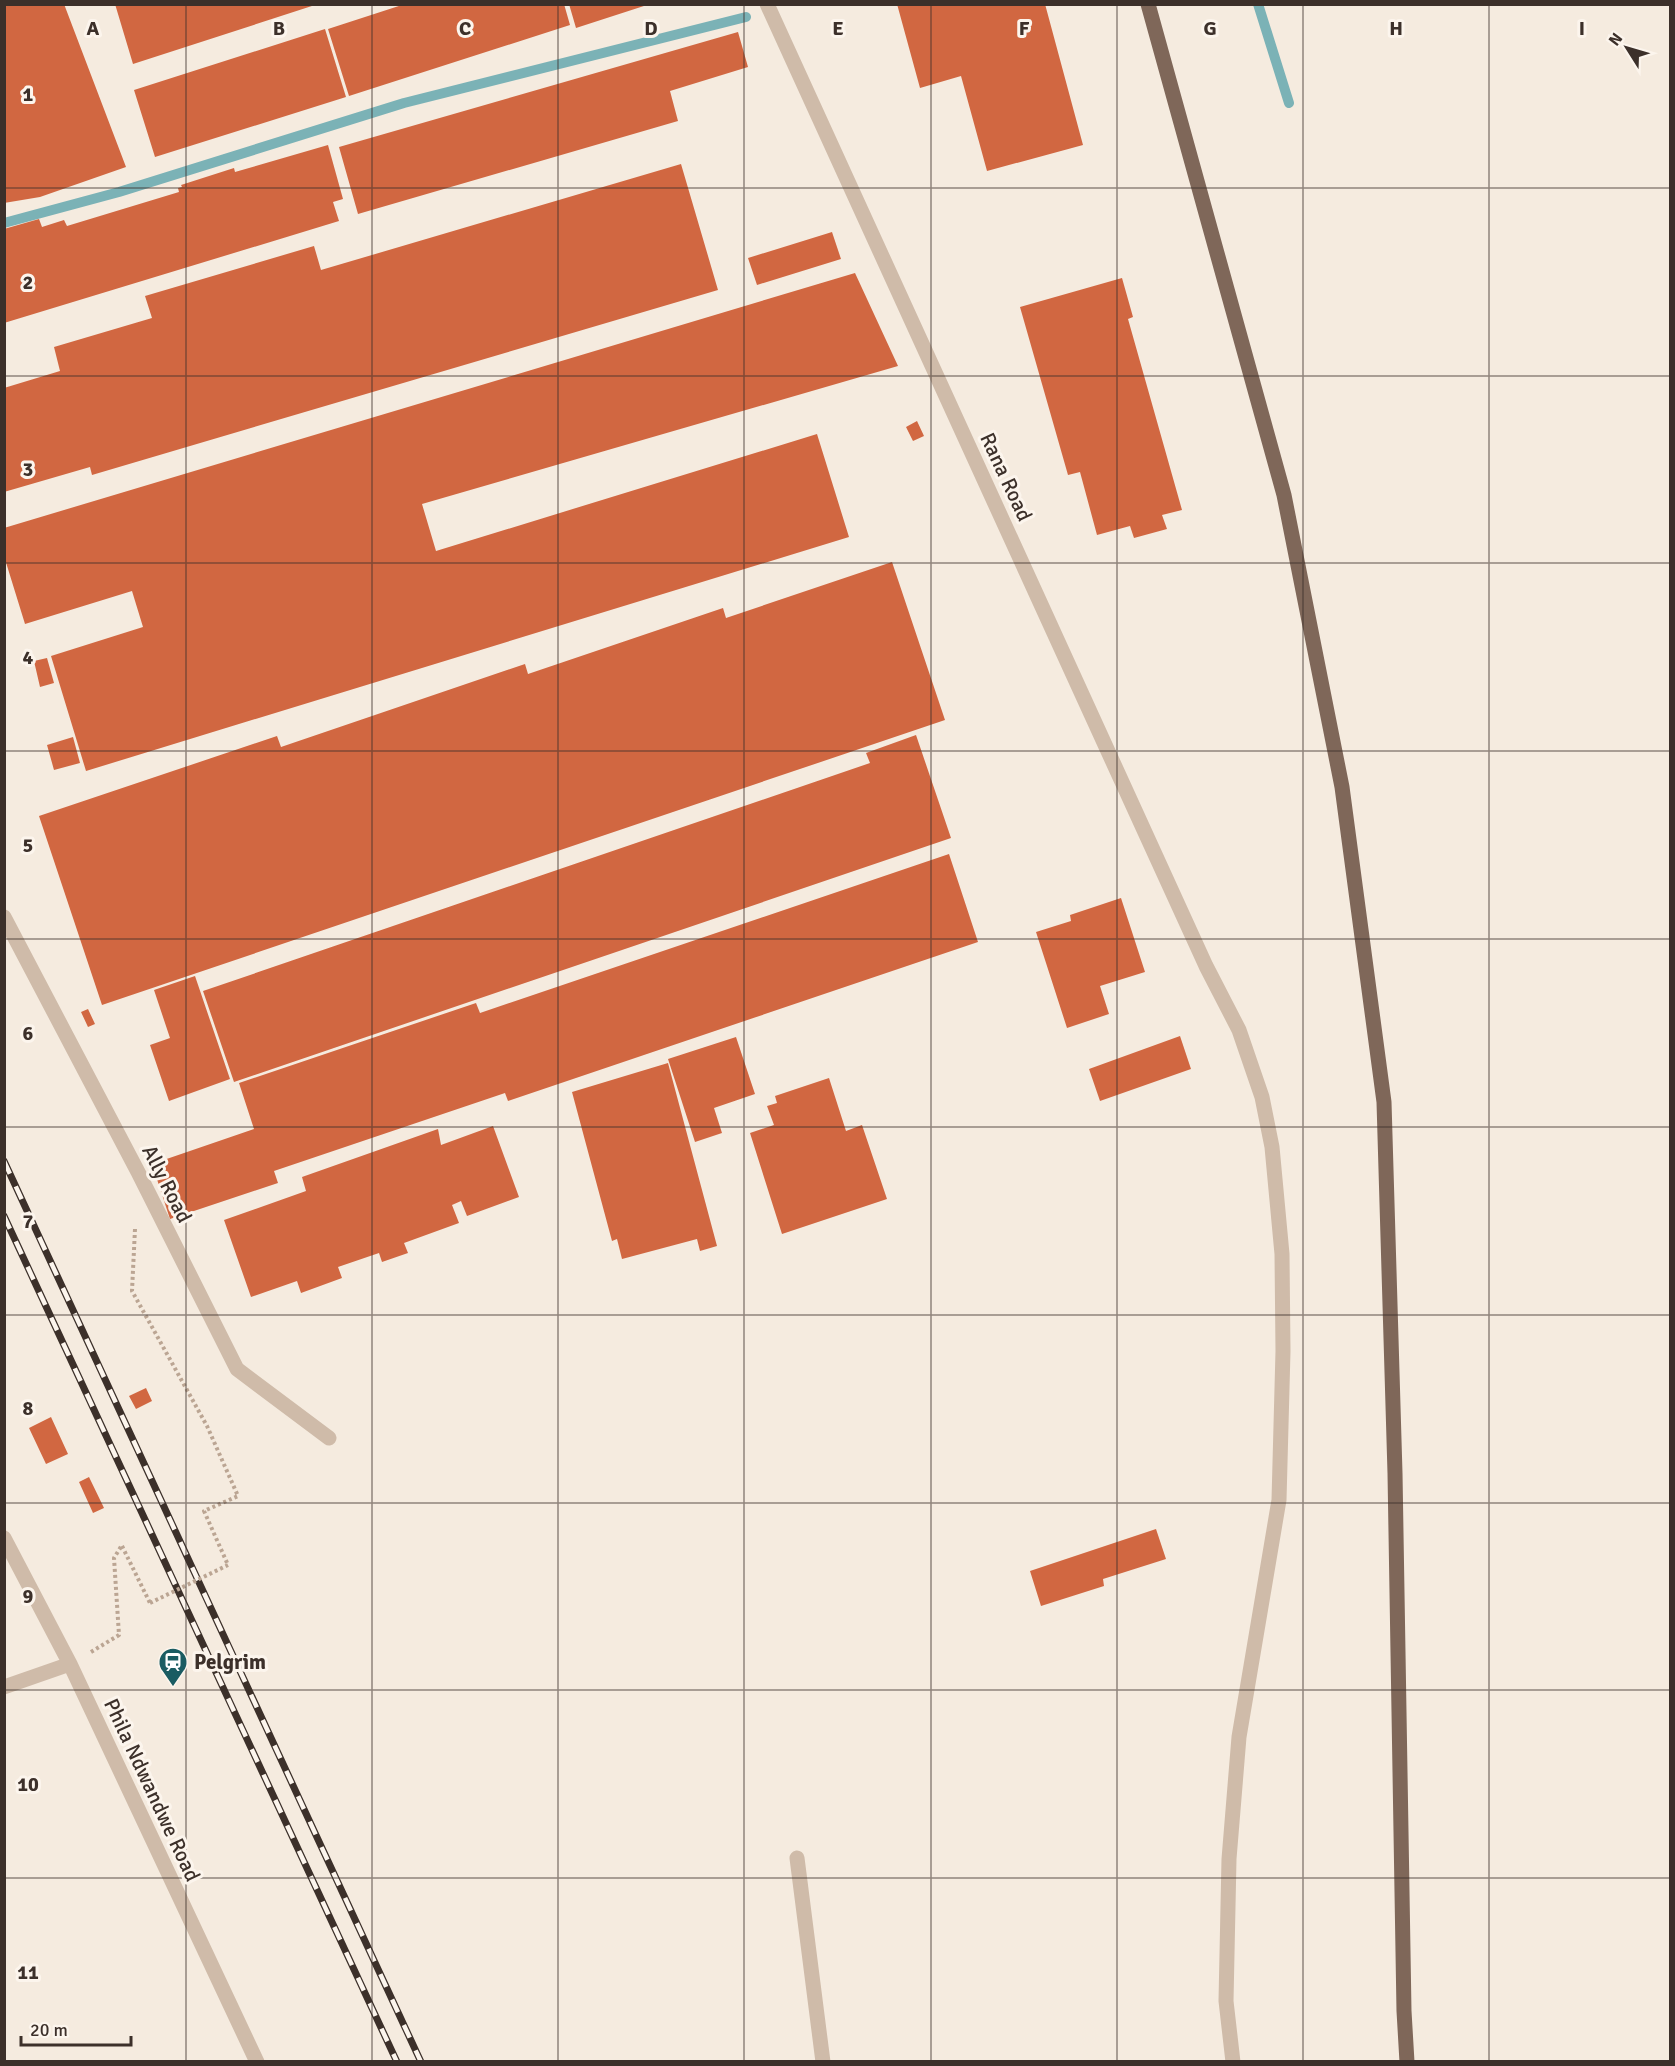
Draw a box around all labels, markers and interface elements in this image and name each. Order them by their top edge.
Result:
text: A [87,16,100,41]
text: B [273,16,285,41]
text: C [459,16,471,41]
text: D [644,16,658,41]
text: E [832,16,844,41]
text: F [1019,16,1030,41]
text: G [1203,16,1217,41]
text: H [1389,16,1403,41]
text: I [1579,16,1585,41]
north arrow [1597,18,1657,78]
text: N [1604,29,1627,50]
text: 1 [23,82,34,107]
text: 2 [23,270,33,295]
street label: Rana Road [974,429,1038,525]
text: 3 [23,457,33,482]
text: 4 [23,645,34,670]
text: 5 [23,833,33,858]
text: 6 [23,1021,34,1046]
street label: Ally Road [136,1141,198,1227]
text: 7 [23,1209,34,1234]
text: 8 [23,1396,34,1421]
text: 9 [23,1584,34,1609]
station icon: Pelgrim [157,1646,189,1688]
place label: Pelgrim [194,1649,266,1675]
street label: Phila Ndwandwe Road [98,1694,206,1886]
text: 10 [17,1772,39,1797]
text: 11 [17,1960,39,1985]
scale bar [21,2009,130,2047]
text: 20 m [30,2019,68,2041]

